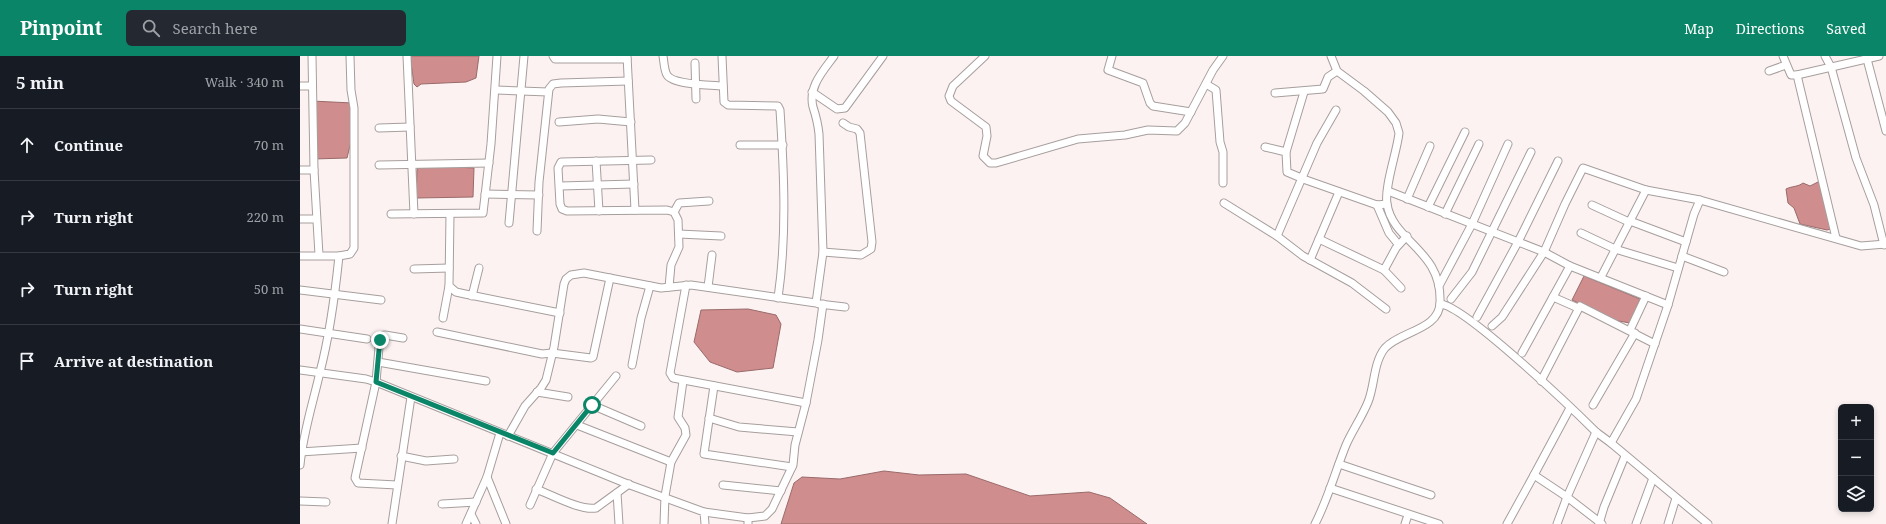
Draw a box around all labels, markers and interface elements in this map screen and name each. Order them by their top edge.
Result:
search box [126,10,406,46]
text: Pinpoint [20,15,102,41]
icon: search [140,17,162,39]
text: Search here [172,18,258,38]
text: Map [1684,19,1714,38]
text: Directions [1736,19,1804,38]
text: Saved [1826,19,1866,38]
text: 5 min [16,71,64,94]
text: Walk · 340 m [205,73,284,91]
icon: ahead [16,134,38,156]
text: Continue [54,135,123,155]
text: 70 m [254,136,284,154]
icon: right [16,206,38,228]
text: Turn right [54,207,133,227]
text: 220 m [247,208,284,226]
icon: right [16,278,38,300]
text: Turn right [54,279,133,299]
text: 50 m [254,280,284,298]
route end [371,331,389,349]
icon: arrive [16,350,38,372]
text: Arrive at destination [54,351,213,371]
route start [583,396,601,414]
map controls [1838,404,1874,512]
button: + [1838,404,1874,440]
button: − [1838,440,1874,476]
button: layers [1838,476,1874,512]

